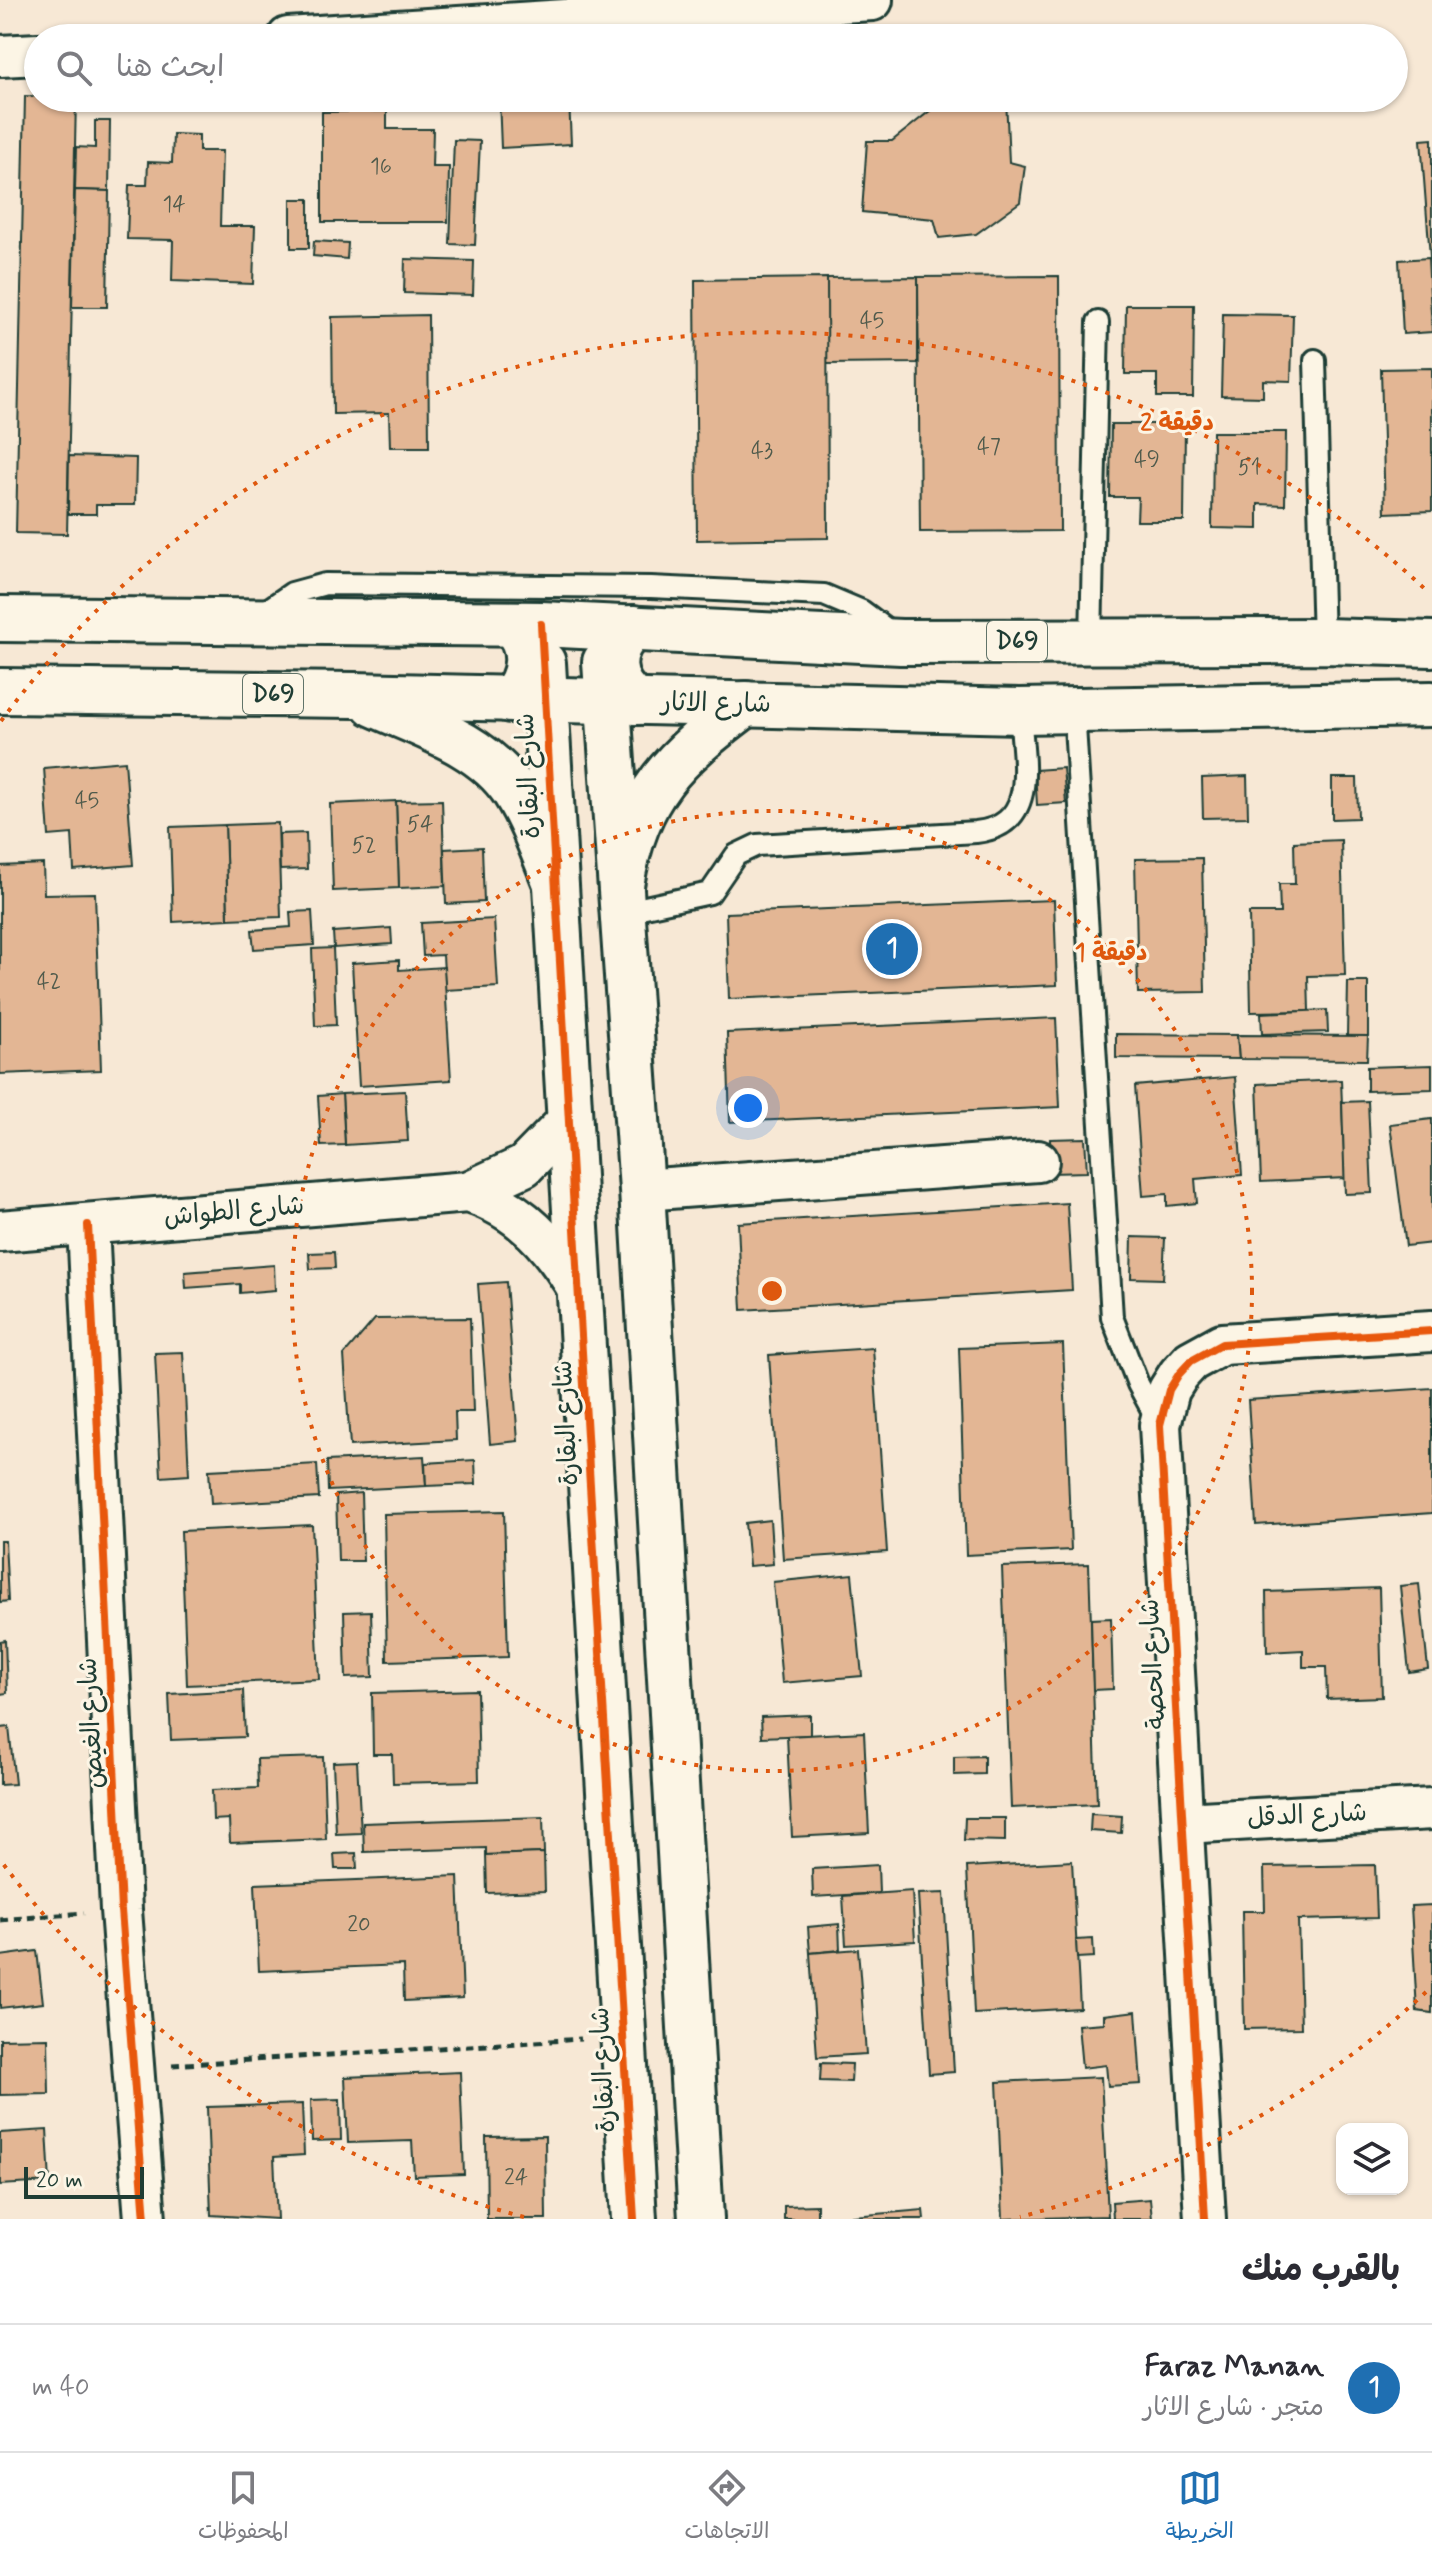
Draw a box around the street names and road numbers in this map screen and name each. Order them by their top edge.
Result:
road number: D69 [987,621,1047,661]
road number: D69 [243,674,303,714]
street label: شارع الاثار [659,686,771,722]
street label: شارع البقارة [509,712,549,840]
street label: شارع الطواش [162,1189,306,1235]
street label: شارع البقارة [547,1359,587,1487]
street label: شارع الحصة [1134,1598,1174,1730]
street label: شارع الغيص [72,1657,112,1789]
street label: شارع الدقل [1246,1796,1368,1836]
street label: شارع البقارة [584,2006,624,2134]

